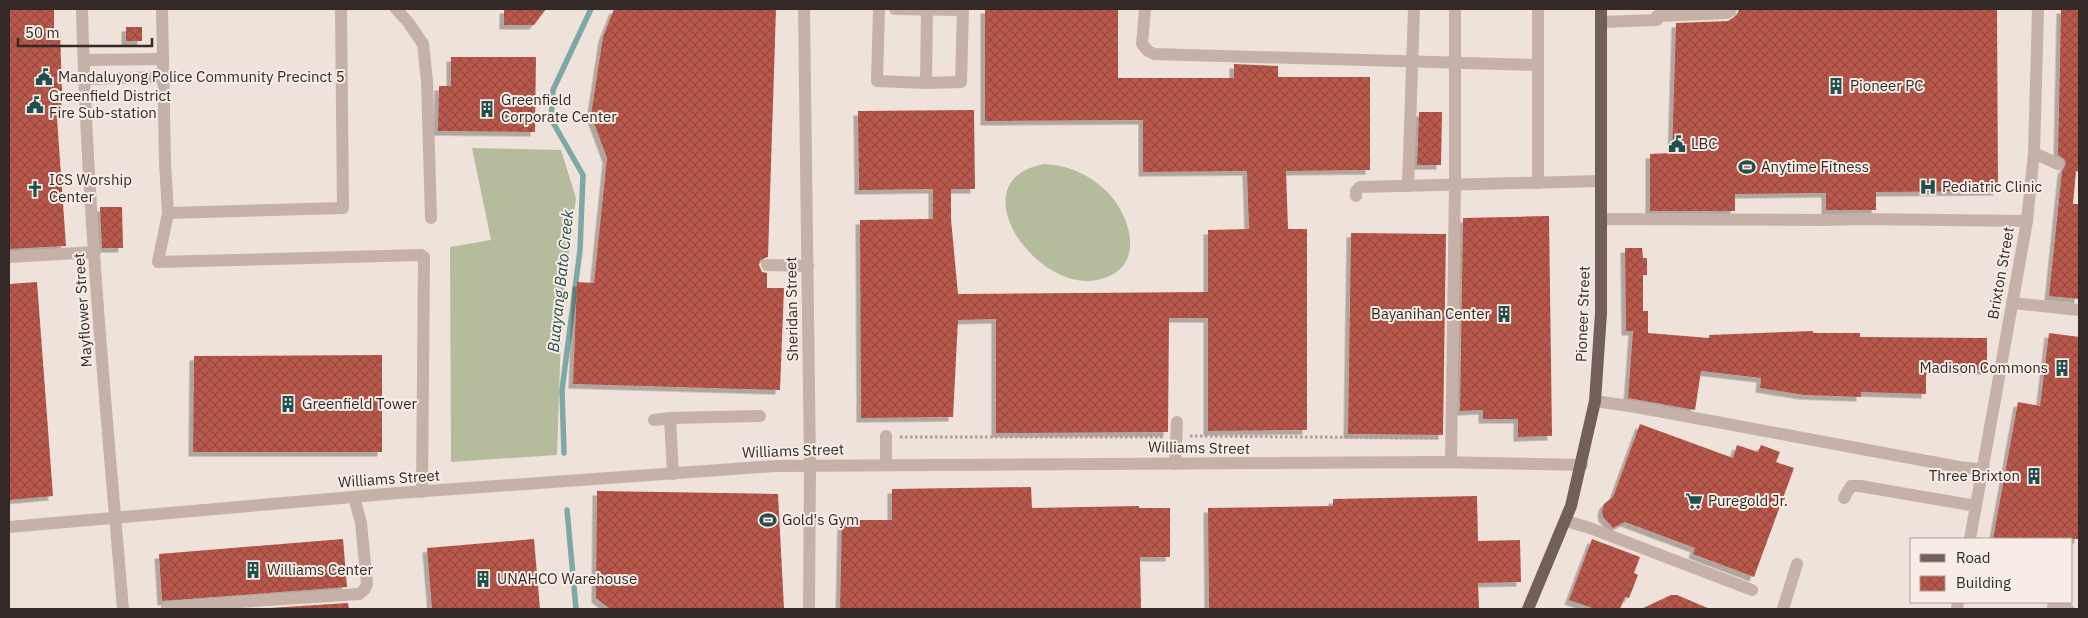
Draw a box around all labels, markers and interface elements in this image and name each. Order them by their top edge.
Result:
scale bar [18,15,151,47]
text: 50 m [25,23,60,42]
public building icon: Mandaluyong Police Community Precinct 5 [34,67,54,87]
place label: Mandaluyong Police Community Precinct 5 [58,67,345,86]
building icon: Pioneer PC [1826,76,1846,96]
place label: Pioneer PC [1850,76,1924,95]
place label: Greenfield District Fire Sub-station [49,86,171,122]
place label: Greenfield Corporate Center [501,90,617,126]
public building icon: Greenfield District Fire Sub-station [25,95,45,115]
building icon: Greenfield Corporate Center [477,99,497,119]
public building icon: LBC [1667,134,1687,154]
place label: LBC [1691,134,1718,153]
sports icon: Anytime Fitness [1737,157,1757,177]
place label: Anytime Fitness [1761,157,1869,176]
place label: ICS Worship Center [49,170,132,206]
hospital icon: Pediatric Clinic [1918,177,1938,197]
place label: Pediatric Clinic [1942,177,2043,196]
church icon: ICS Worship Center [25,179,45,199]
water label: Buayang Bato Creek [543,208,577,353]
street label: Brixton Street [1983,225,2018,321]
street label: Mayflower Street [69,252,96,368]
street label: Sheridan Street [781,257,802,361]
street label: Pioneer Street [1571,265,1594,362]
place label: Bayanihan Center [1371,304,1490,323]
building icon: Bayanihan Center [1494,304,1514,324]
place label: Madison Commons [1919,358,2048,377]
building icon: Madison Commons [2052,358,2072,378]
building icon: Greenfield Tower [278,394,298,414]
place label: Greenfield Tower [302,394,418,413]
street label: Williams Street [1148,437,1250,458]
street label: Williams Street [742,439,844,462]
street label: Williams Street [337,465,441,492]
place label: Three Brixton [1929,466,2020,485]
building icon: Three Brixton [2024,466,2044,486]
supermarket icon: Puregold Jr. [1684,491,1704,511]
place label: Puregold Jr. [1708,491,1788,510]
sports icon: Gold's Gym [758,510,778,530]
place label: Gold's Gym [782,510,859,529]
legend [1910,538,2073,603]
text: Road [1956,548,1991,567]
building icon: Williams Center [243,560,263,580]
place label: Williams Center [267,560,373,579]
building icon: UNAHCO Warehouse [473,569,493,589]
place label: UNAHCO Warehouse [497,569,637,588]
text: Building [1956,573,2011,592]

